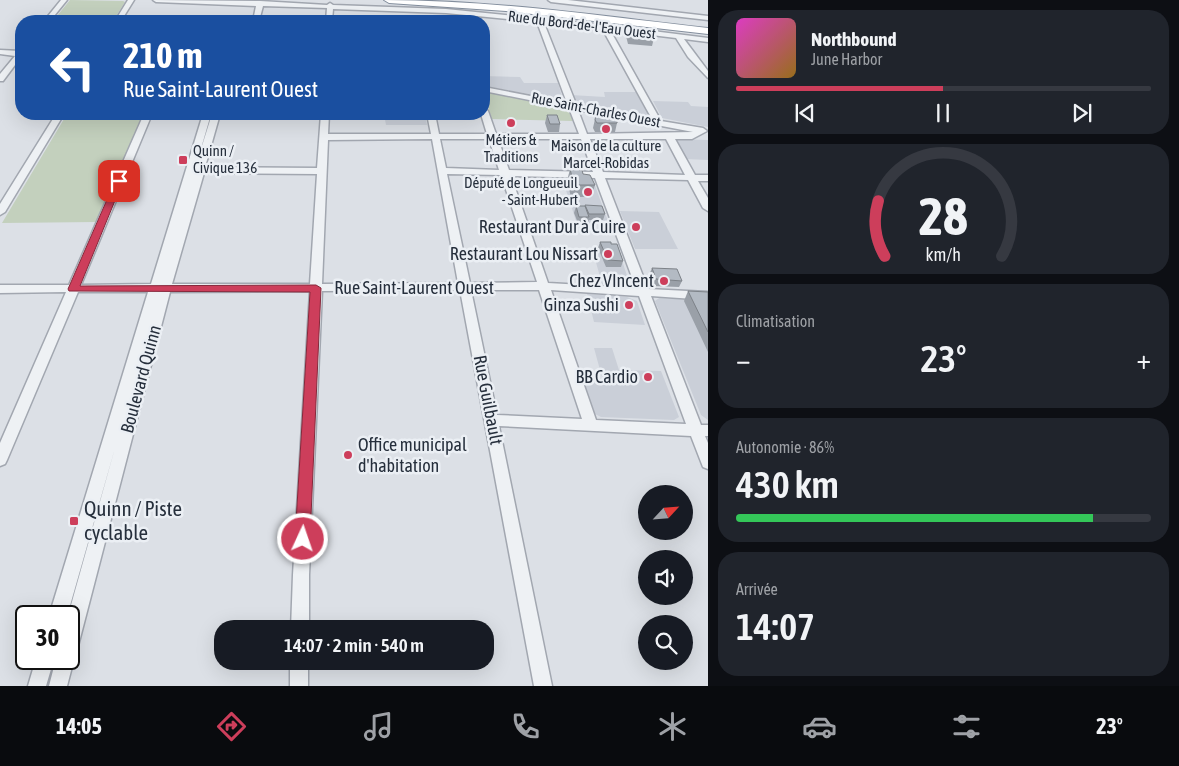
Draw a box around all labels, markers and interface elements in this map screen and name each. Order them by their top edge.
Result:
street label: Rue du Bord-de-l'Eau Ouest [507,7,657,42]
text: Northbound [811,28,897,50]
icon: left [40,35,105,100]
text: 210 m [123,35,202,75]
text: June Harbor [811,50,882,68]
text: Rue Saint-Laurent Ouest [123,76,318,102]
street label: Rue Saint-Charles Ouest [530,89,662,130]
icon: previous [791,99,819,127]
icon: pause [929,99,957,127]
icon: next [1068,99,1096,127]
marker: Métiers & Traditions [505,117,517,129]
marker: Maison de la culture Marcel-Robidas [600,123,612,135]
place label: Métiers & Traditions [484,131,538,165]
place label: Maison de la culture Marcel-Robidas [551,137,662,171]
place label: Quinn / Civique 136 [193,142,257,176]
marker: Quinn / Civique 136 [177,154,189,166]
pin [98,160,140,202]
icon: arrive [105,167,133,195]
place label: Député de Longueuil - Saint-Hubert [464,174,578,208]
marker: Député de Longueuil - Saint-Hubert [582,186,594,198]
text: 28 [919,186,968,246]
place label: Restaurant Dur à Cuire [479,216,626,237]
marker: Restaurant Dur à Cuire [630,221,642,233]
place label: Restaurant Lou Nissart [450,243,598,264]
text: km/h [926,244,961,265]
marker: Restaurant Lou Nissart [602,248,614,260]
place label: Chez VIncent [569,270,654,291]
marker: Chez VIncent [658,275,670,287]
street label: Rue Saint-Laurent Ouest [334,277,494,298]
place label: Ginza Sushi [544,294,619,315]
marker: Ginza Sushi [623,299,635,311]
text: Climatisation [736,312,815,330]
street label: Boulevard Quinn [116,323,165,435]
text: 23° [920,337,967,380]
text: − [736,343,751,375]
text: + [1136,343,1151,375]
street label: Rue Guilbault [469,353,507,447]
place label: BB Cardio [576,366,638,387]
marker: BB Cardio [642,371,654,383]
place label: Office municipal d'habitation [358,434,467,476]
text: Autonomie · 86% [736,438,834,456]
marker: Office municipal d'habitation [342,449,354,461]
text: 430 km [736,463,839,506]
north arrow [638,485,692,540]
map controls [638,485,693,670]
place label: Quinn / Piste cyclable [84,496,182,544]
position arrow [276,512,328,564]
marker: Quinn / Piste cyclable [68,515,80,527]
button: sound [638,550,693,605]
text: Arrivée [736,580,778,598]
speed limit sign: 30 [15,605,80,670]
text: 14:07 [736,605,815,648]
button: search [638,615,693,670]
text: 14:07 · 2 min · 540 m [284,634,424,656]
icon: directions [214,709,249,744]
icon: music [361,709,396,744]
icon: phone [508,709,543,744]
icon: climate [655,709,690,744]
icon: car [802,709,837,744]
icon: filters [949,709,984,744]
text: 14:05 [56,713,102,739]
text: 23° [1096,713,1123,739]

